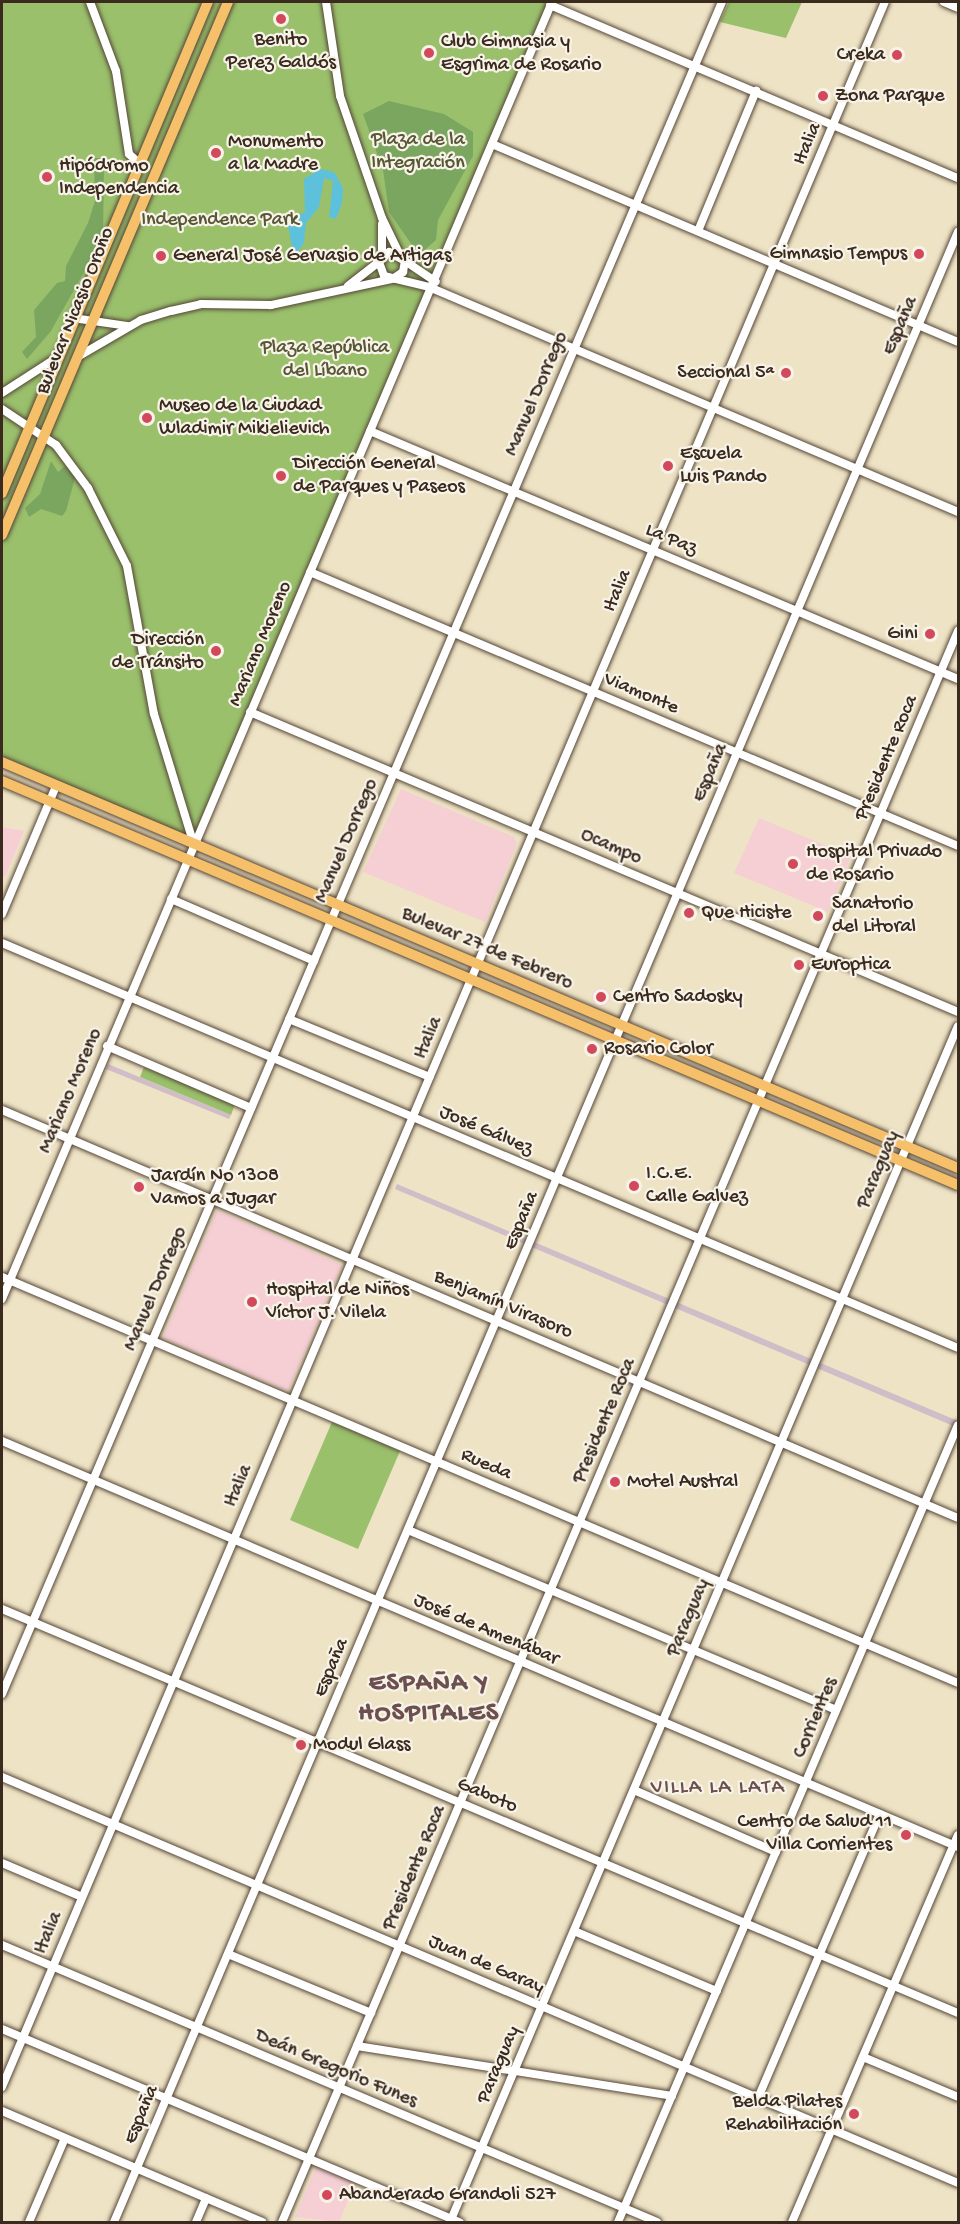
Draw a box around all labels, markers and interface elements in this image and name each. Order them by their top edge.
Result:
marker: Benito Perez Galdós [274,12,288,26]
place label: Benito Perez Galdós [226,28,336,75]
place label: Club Gimnasia y Esgrima de Rosario [441,30,602,77]
place label: Creka [837,43,885,67]
marker: Club Gimnasia y Esgrima de Rosario [422,46,436,60]
marker: Creka [890,48,904,62]
place label: Zona Parque [835,84,945,108]
marker: Zona Parque [816,89,830,103]
street label: Italia [788,119,828,169]
park label: Plaza de la Integración [371,128,465,175]
place label: Monumento a la Madre [228,130,324,177]
marker: Monumento a la Madre [209,146,223,160]
place label: Hipódromo Independencia [59,154,179,201]
marker: Hipódromo Independencia [40,170,54,184]
park label: Independence Park [141,208,299,232]
street label: Bulevar Nicasio Oroño [32,224,120,398]
place label: Gimnasio Tempus [770,242,907,266]
place label: General José Gervasio de Artigas [173,244,451,268]
marker: Gimnasio Tempus [912,247,926,261]
marker: General José Gervasio de Artigas [154,249,168,263]
street label: España [878,293,924,359]
street label: Manuel Dorrego [500,328,574,460]
park label: Plaza República del Líbano [261,337,389,384]
place label: Seccional 5ª [677,361,774,385]
marker: Seccional 5ª [779,366,793,380]
place label: Museo de la Ciudad Wladimir Mikielievich [159,394,329,441]
marker: Museo de la Ciudad Wladimir Mikielievich [140,411,154,425]
place label: Escuela Luis Pando [680,442,767,489]
place label: Dirección General de Parques y Paseos [293,452,465,499]
marker: Escuela Luis Pando [661,459,675,473]
marker: Dirección General de Parques y Paseos [274,469,288,483]
street label: La Paz [641,518,701,562]
street label: Italia [598,566,638,616]
street label: Mariano Moreno [224,578,298,710]
place label: Gini [887,622,918,646]
marker: Gini [923,627,937,641]
place label: Dirección de Tránsito [112,628,204,675]
marker: Dirección de Tránsito [209,644,223,658]
street label: Viamonte [600,667,682,721]
street label: Presidente Roca [850,692,924,824]
street label: España [688,740,734,806]
street label: Manuel Dorrego [310,775,384,907]
street label: Ocampo [577,823,645,871]
place label: Hospital Privado de Rosario [806,840,942,887]
marker: Hospital Privado de Rosario [784,855,802,873]
place label: Sanatorio del Litoral [832,892,916,939]
place label: Que Hiciste [701,901,792,925]
street label: Bulevar 27 de Febrero [398,902,576,996]
marker: Que Hiciste [682,906,696,920]
marker: Sanatorio del Litoral [809,907,827,925]
place label: Europtica [811,953,891,977]
marker: Europtica [792,958,806,972]
place label: Centro Sadosky [613,985,743,1009]
marker: Centro Sadosky [594,990,608,1004]
street label: Italia [409,1013,449,1063]
street label: Mariano Moreno [34,1025,108,1157]
place label: Rosario Color [604,1037,713,1061]
marker: Rosario Color [585,1042,599,1056]
street label: José Gálvez [436,1101,536,1161]
street label: Paraguay [852,1128,906,1212]
place label: I.C.E. Calle Galvez [646,1162,748,1209]
place label: Jardín No 1308 Vamos a Jugar [151,1164,279,1211]
marker: I.C.E. Calle Galvez [627,1179,641,1193]
marker: Jardín No 1308 Vamos a Jugar [132,1180,146,1194]
street label: España [499,1188,545,1254]
street label: Manuel Dorrego [119,1223,193,1355]
street label: Benjamín Virasoro [430,1265,576,1345]
place label: Hospital de Niños Víctor J. Vilela [266,1278,409,1325]
marker: Hospital de Niños Víctor J. Vilela [243,1293,261,1311]
street label: Presidente Roca [568,1355,642,1487]
street label: Rueda [457,1444,515,1486]
street label: Italia [219,1461,259,1511]
place label: Motel Austral [627,1470,738,1494]
marker: Motel Austral [608,1475,622,1489]
street label: Paraguay [662,1576,716,1660]
street label: José de Amenábar [410,1589,562,1671]
street label: España [309,1635,355,1701]
district label: ESPAÑA Y HOSPITALES [358,1669,500,1730]
street label: Corrientes [788,1674,844,1762]
place label: Modul Glass [313,1733,410,1757]
marker: Modul Glass [294,1738,308,1752]
street label: Gaboto [453,1773,521,1819]
district label: VILLA LA LATA [651,1776,785,1802]
street label: Presidente Roca [378,1802,452,1934]
place label: Centro de Salud 11 Villa Corrientes [737,1811,892,1858]
marker: Centro de Salud 11 Villa Corrientes [897,1826,915,1844]
street label: Italia [29,1908,69,1958]
street label: Juan de Garay [424,1930,548,2000]
street label: Paraguay [472,2023,526,2107]
street label: Deán Gregorio Funes [251,2024,421,2114]
street label: España [119,2082,165,2148]
place label: Belda Pilates Rehabilitación [725,2090,842,2137]
marker: Belda Pilates Rehabilitación [847,2107,861,2121]
place label: Abanderado Grandoli 527 [339,2183,556,2207]
marker: Abanderado Grandoli 527 [320,2188,334,2202]

